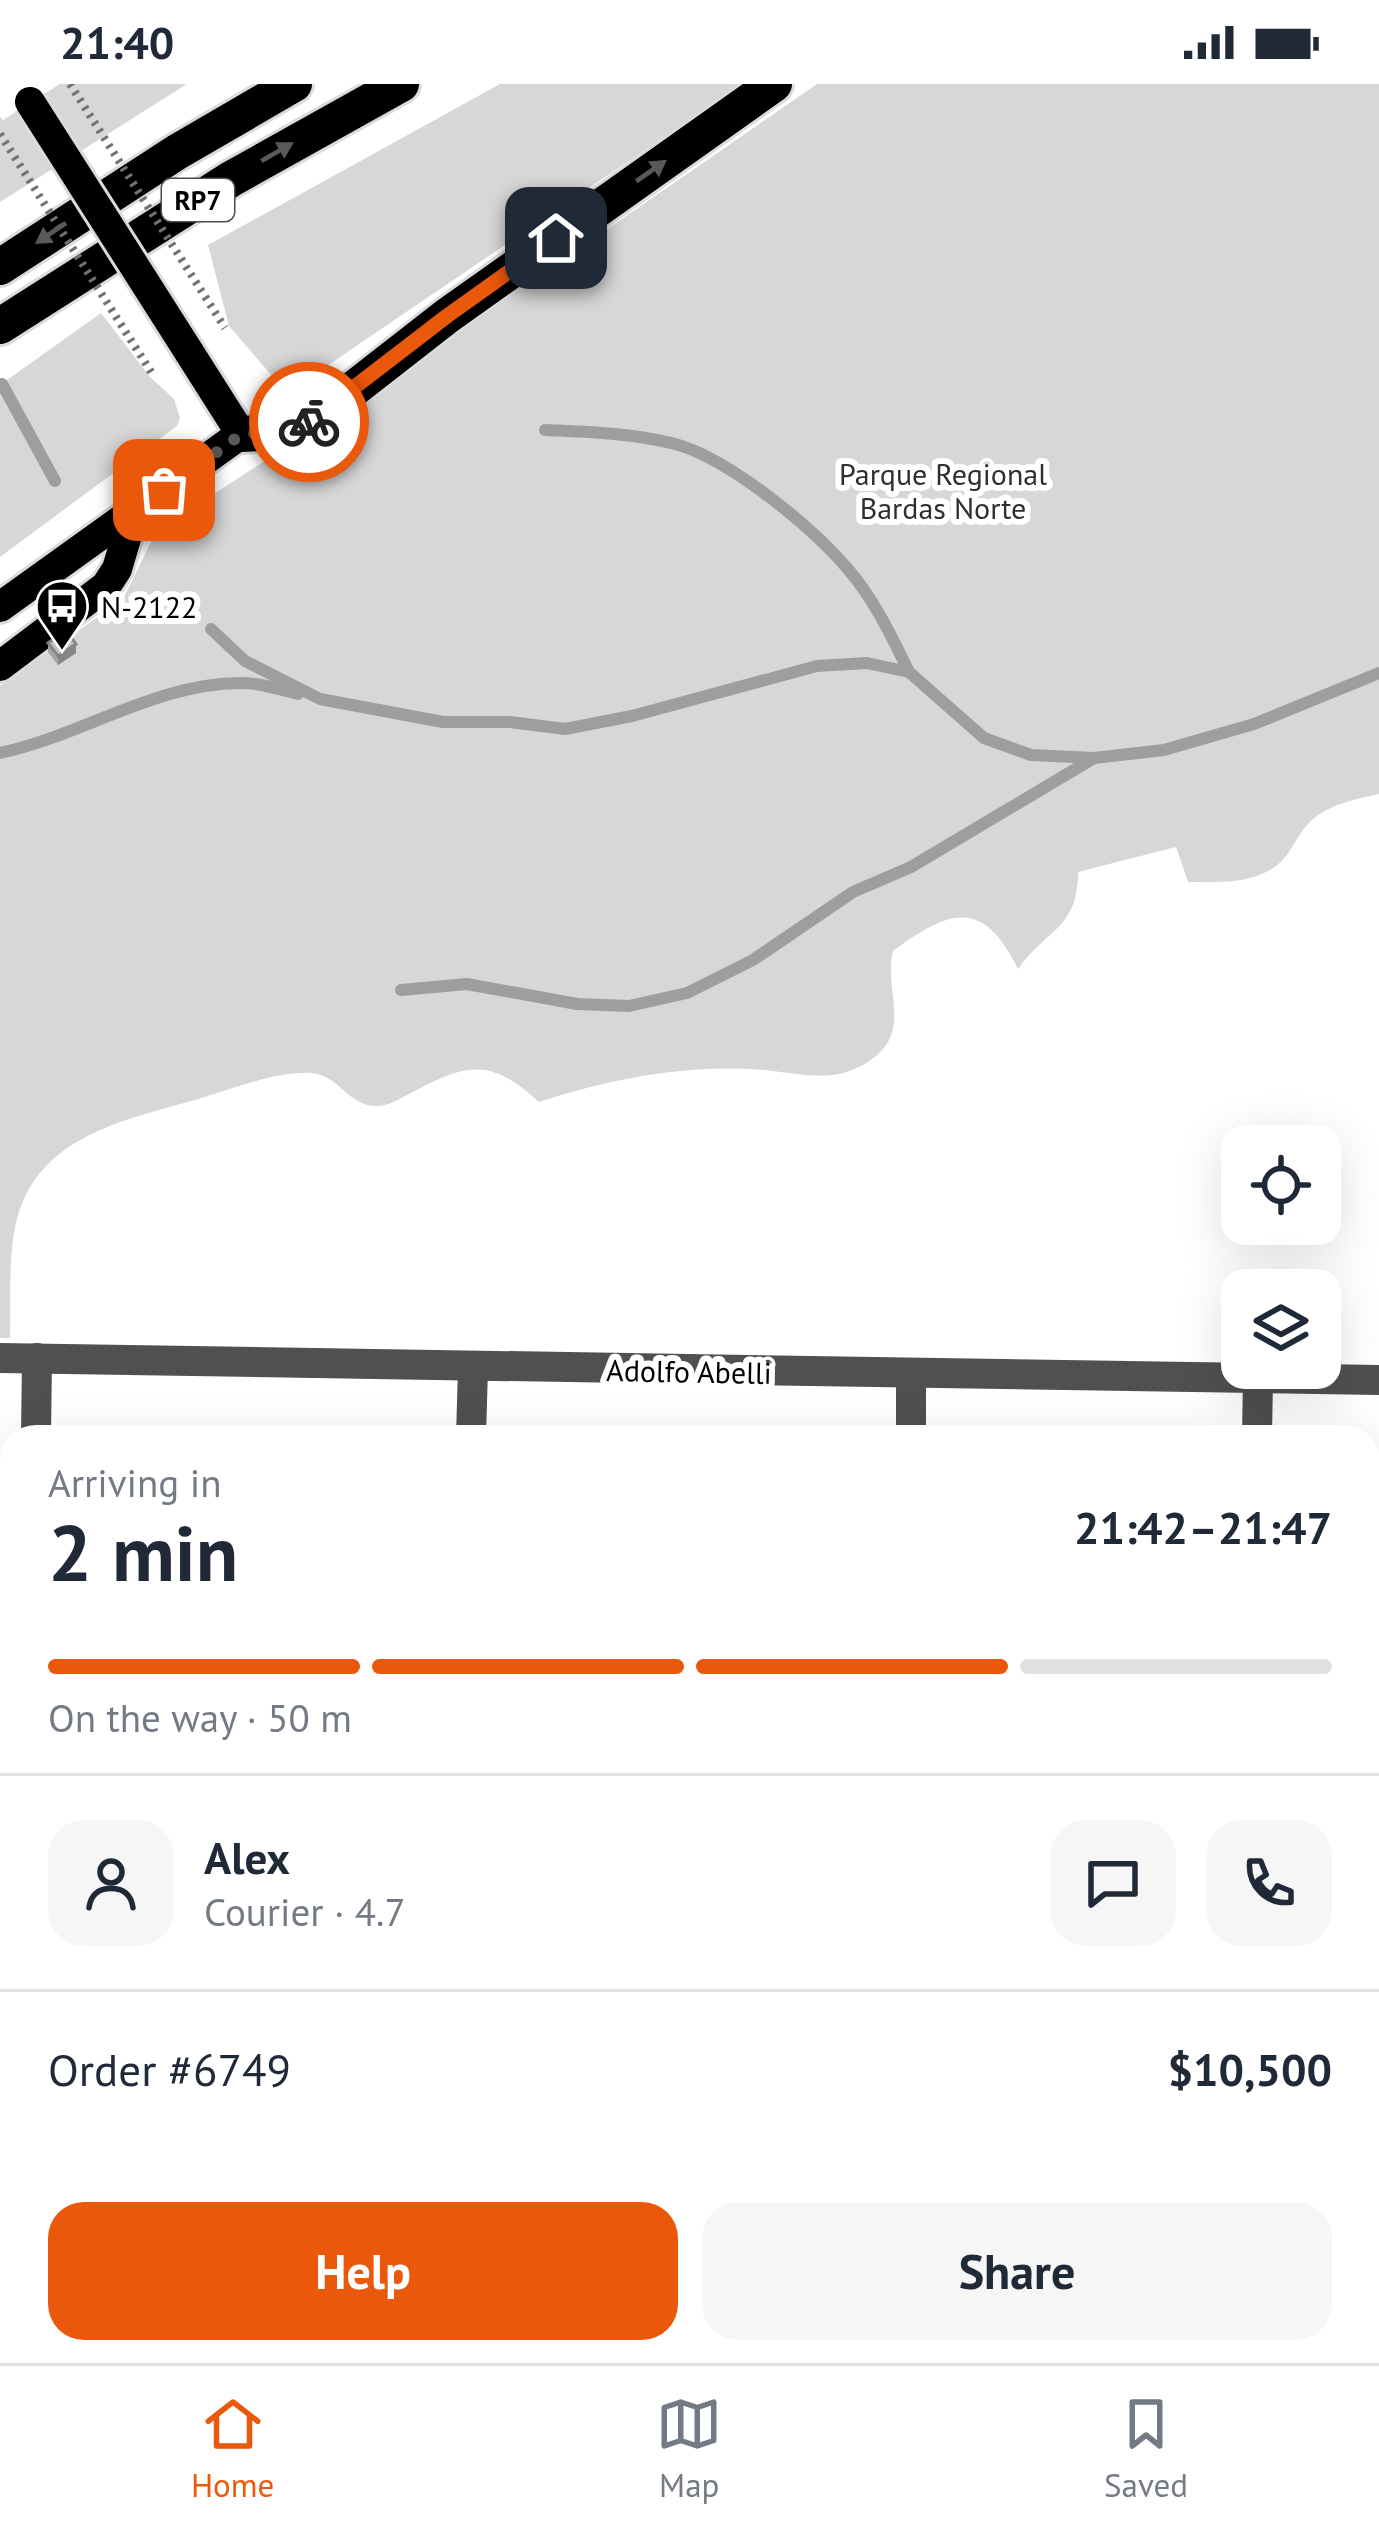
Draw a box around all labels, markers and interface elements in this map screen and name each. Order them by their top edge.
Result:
text: 21:40 [60,13,174,71]
one-way arrow [260,143,294,164]
one-way arrow [635,160,668,183]
road number: RP7 [162,179,234,221]
pin [505,187,607,289]
icon: home [523,205,589,271]
one-way arrow [35,221,68,243]
courier [249,362,369,482]
icon: bike [276,389,342,455]
pin [113,439,215,541]
park label: Parque Regional Bardas Norte [839,454,1047,527]
icon: bag [131,457,197,523]
bus stop icon: N-2122 [34,578,90,652]
place label: N-2122 [101,587,197,626]
map controls [1221,1125,1341,1389]
button: locate [1221,1125,1341,1245]
button: layers [1221,1269,1341,1389]
street label: Adolfo Abelli [606,1350,772,1392]
text: Arriving in [48,1457,222,1508]
text: 21:42–21:47 [1074,1498,1332,1556]
text: 2 min [48,1502,238,1603]
text: On the way · 50 m [48,1692,352,1743]
button: person [48,1820,174,1946]
button: chat [1050,1820,1176,1946]
button: phone [1206,1820,1332,1946]
text: Alex [204,1828,290,1886]
text: Courier · 4.7 [204,1886,406,1937]
text: Order #6749 [48,2040,291,2098]
text: $10,500 [1168,2040,1332,2098]
button: Help [48,2202,678,2340]
button: Share [702,2202,1332,2340]
tab: Home [191,2391,274,2506]
tab: Map [656,2391,722,2506]
tab: Saved [1104,2391,1188,2506]

